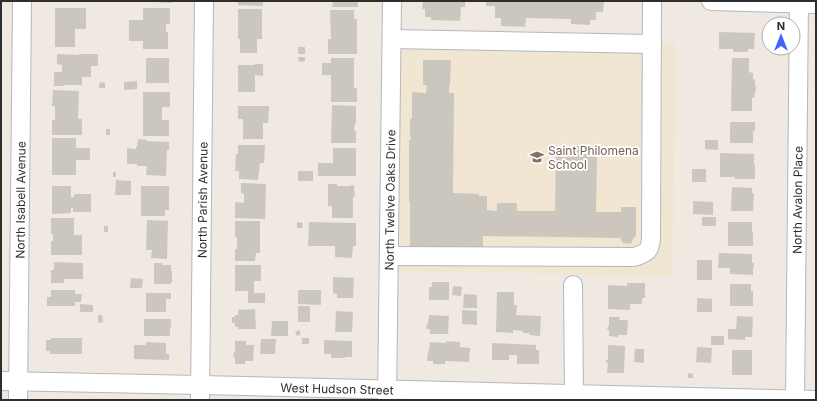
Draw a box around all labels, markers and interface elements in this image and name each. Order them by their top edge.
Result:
north arrow [761,16,801,56]
text: N [777,19,785,33]
street label: North Twelve Oaks Drive [381,129,398,271]
street label: North Isabell Avenue [12,141,28,259]
street label: North Parish Avenue [194,142,210,258]
place label: Saint Philomena School [548,143,639,172]
street label: North Avalon Place [789,146,805,254]
school or university icon: Saint Philomena School [529,149,545,165]
street label: West Hudson Street [280,379,394,397]

